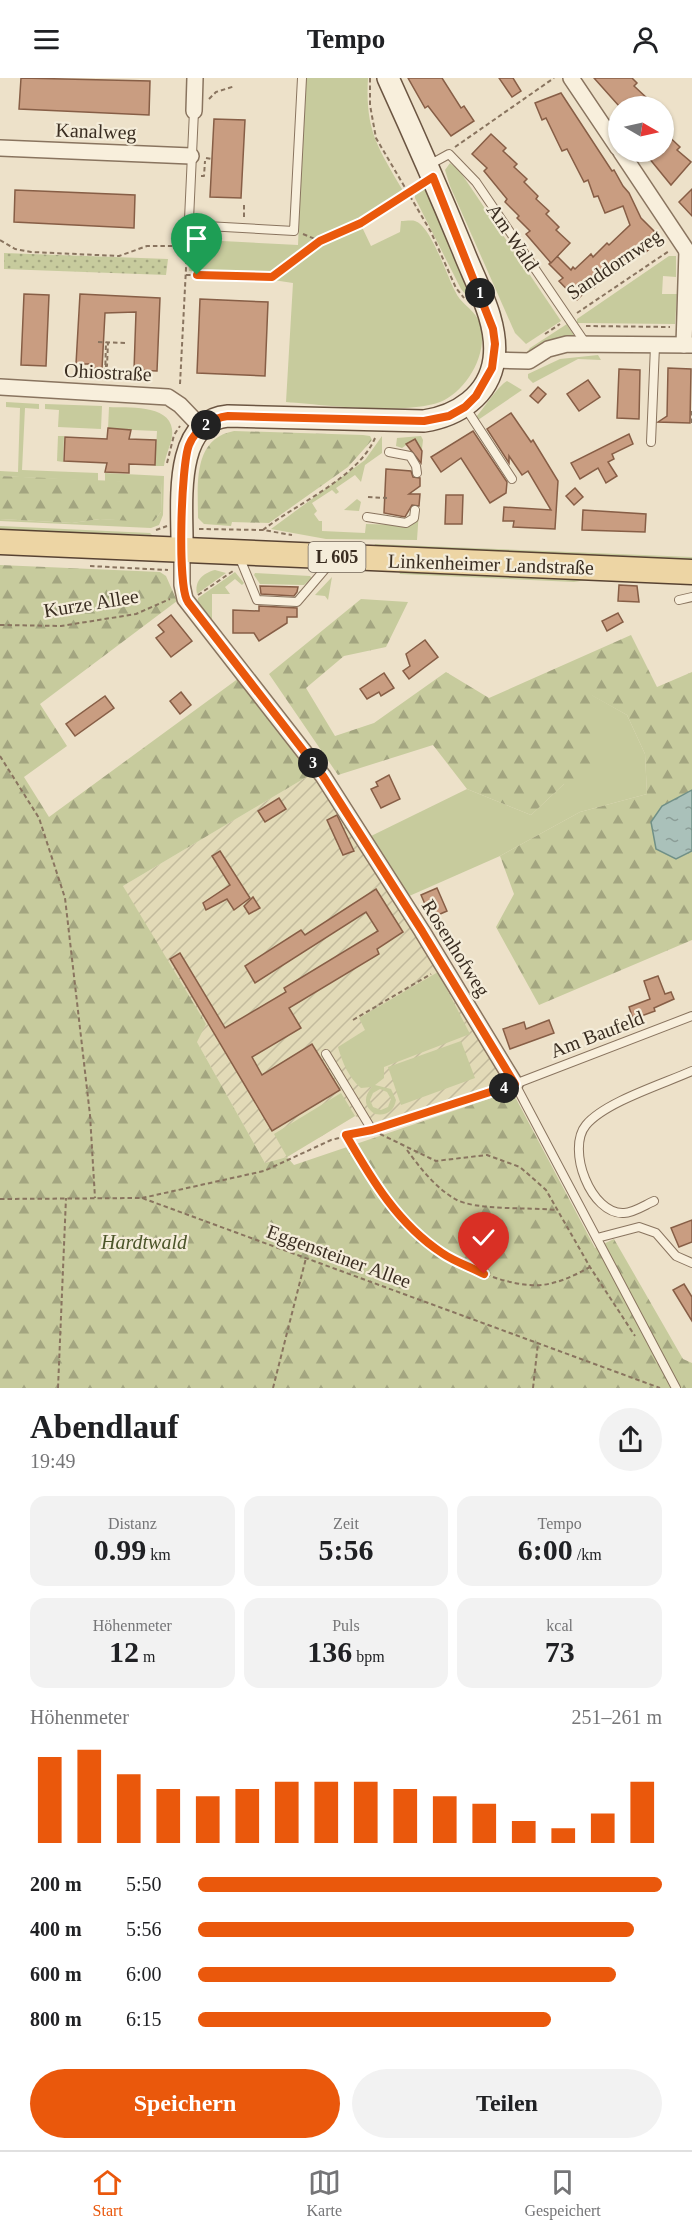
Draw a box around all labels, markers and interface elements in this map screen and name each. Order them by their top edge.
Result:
icon: menu [30,23,63,56]
icon: person [629,23,662,56]
text: Tempo [307,24,385,54]
north arrow [608,96,674,162]
map controls [608,96,674,162]
street label: Kanalweg [55,119,137,144]
street label: Am Wald [483,199,543,275]
pin [171,213,222,275]
icon: arrive [180,222,213,255]
street label: Sanddornweg [562,224,666,305]
pin: 1 [465,278,495,308]
text: 1 [476,284,484,301]
street label: Ohiostraße [64,359,153,385]
pin: 2 [191,410,221,440]
text: 2 [202,416,210,433]
road number: L 605 [308,542,366,572]
street label: Linkenheimer Landstraße [388,549,594,579]
street label: Kurze Allee [42,585,140,621]
pin: 3 [298,748,328,778]
text: 3 [309,754,317,771]
street label: Rosenhofweg [417,896,494,1001]
street label: Am Baufeld [547,1006,647,1062]
pin: 4 [489,1073,519,1103]
text: 4 [500,1079,508,1096]
pin [458,1212,509,1274]
street label: Eggensteiner Allee [264,1220,414,1293]
icon: check [467,1221,500,1254]
park label: Hardtwald [100,1231,188,1253]
button: share [599,1408,662,1471]
text: Abendlauf [30,1409,179,1445]
text: 19:49 [30,1450,76,1472]
text: Distanz [108,1515,157,1532]
text: Zeit [333,1515,359,1532]
text: Tempo [538,1515,582,1532]
text: 0.99 [94,1533,146,1566]
text: 5:56 [318,1533,373,1566]
text: 6:00 [518,1533,573,1566]
text: km [146,1546,171,1563]
text: /km [573,1546,602,1563]
text: Höhenmeter [93,1617,172,1634]
text: Puls [332,1617,360,1634]
text: kcal [546,1617,573,1634]
text: 12 [109,1635,139,1668]
text: 136 [307,1635,352,1668]
text: 73 [545,1635,575,1668]
text: m [139,1648,156,1665]
text: bpm [352,1648,385,1665]
text: Höhenmeter [30,1706,129,1728]
text: 251–261 m [571,1706,662,1728]
text: 200 m [30,1873,82,1895]
text: 5:50 [126,1873,162,1895]
text: 400 m [30,1918,82,1940]
text: 5:56 [126,1918,162,1940]
text: 600 m [30,1963,82,1985]
text: 6:00 [126,1963,162,1985]
text: 800 m [30,2008,82,2030]
text: 6:15 [126,2008,162,2030]
button: Speichern [30,2069,340,2138]
button: Teilen [352,2069,662,2138]
tab: Start [91,2166,124,2220]
tab: Karte [307,2166,342,2220]
tab: Gespeichert [524,2166,601,2220]

